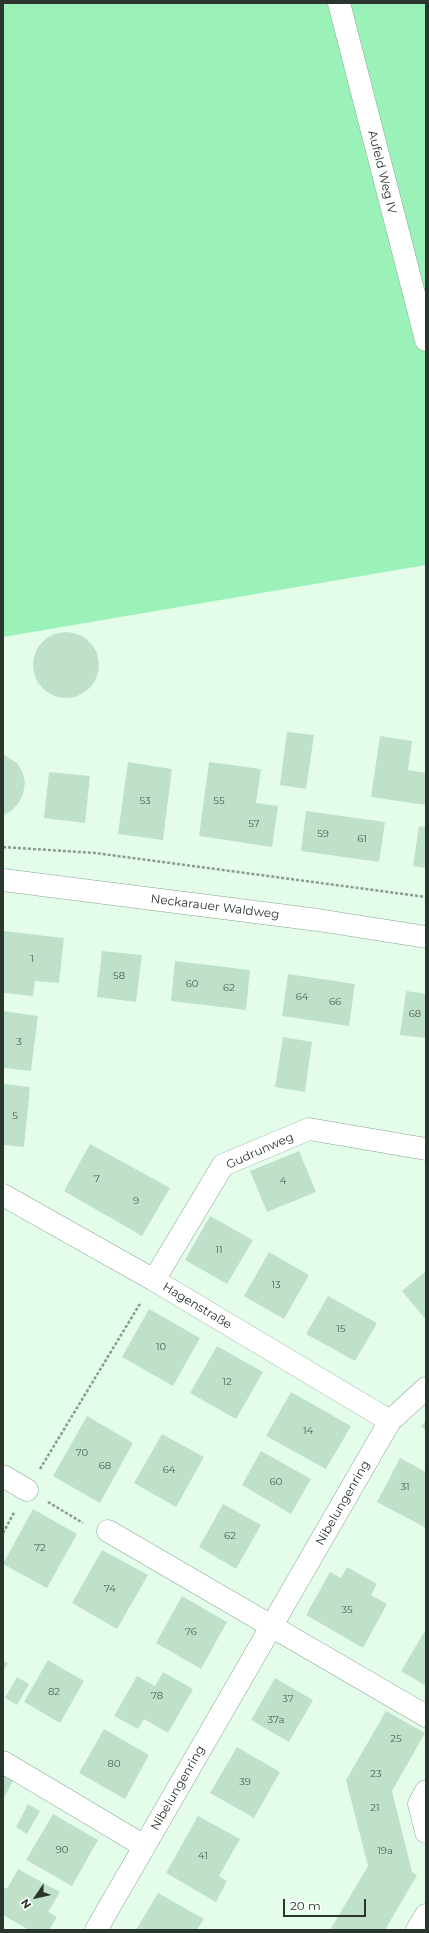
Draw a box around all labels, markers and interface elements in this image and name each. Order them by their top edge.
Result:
street label: Aufeld Weg IV [365,129,399,215]
house number: 53 [139,795,151,807]
house number: 55 [213,795,225,807]
house number: 57 [248,818,260,830]
house number: 59 [317,828,329,840]
house number: 61 [357,833,367,845]
street label: Neckarauer Waldweg [150,892,280,922]
house number: 1 [30,953,34,965]
house number: 58 [113,970,125,982]
house number: 60 [186,978,198,990]
house number: 62 [223,982,235,994]
house number: 64 [296,991,308,1003]
house number: 66 [329,996,341,1008]
house number: 68 [409,1008,421,1020]
house number: 3 [16,1036,22,1048]
house number: 5 [12,1110,18,1122]
street label: Gudrunweg [224,1130,296,1172]
house number: 7 [94,1173,100,1185]
house number: 4 [280,1175,286,1187]
house number: 9 [133,1195,139,1207]
house number: 11 [215,1244,223,1256]
house number: 13 [271,1279,281,1291]
street label: Hagenstraße [160,1280,234,1332]
house number: 15 [336,1323,346,1335]
house number: 10 [156,1341,166,1353]
house number: 12 [222,1376,232,1388]
house number: 14 [303,1425,313,1437]
house number: 70 [76,1447,88,1459]
street label: Nibelungenring [313,1458,373,1548]
house number: 68 [99,1460,111,1472]
house number: 64 [163,1464,175,1476]
house number: 60 [270,1476,282,1488]
house number: 31 [400,1481,410,1493]
house number: 62 [224,1530,236,1542]
house number: 72 [34,1542,46,1554]
house number: 74 [104,1583,116,1595]
house number: 35 [341,1604,353,1616]
house number: 76 [185,1626,197,1638]
house number: 82 [48,1686,60,1698]
house number: 78 [151,1690,163,1702]
house number: 37 [282,1693,294,1705]
house number: 37a [268,1714,284,1726]
house number: 25 [390,1733,402,1745]
street label: Nibelungenring [148,1743,208,1833]
house number: 80 [108,1758,120,1770]
house number: 23 [370,1768,382,1780]
house number: 39 [239,1776,251,1788]
house number: 21 [370,1802,380,1814]
house number: 90 [56,1844,68,1856]
house number: 19a [377,1845,393,1857]
house number: 41 [198,1850,208,1862]
north arrow [16,1877,56,1917]
scale bar [285,1891,368,1917]
text: N [18,1896,34,1911]
text: 20 m [290,1898,321,1913]

